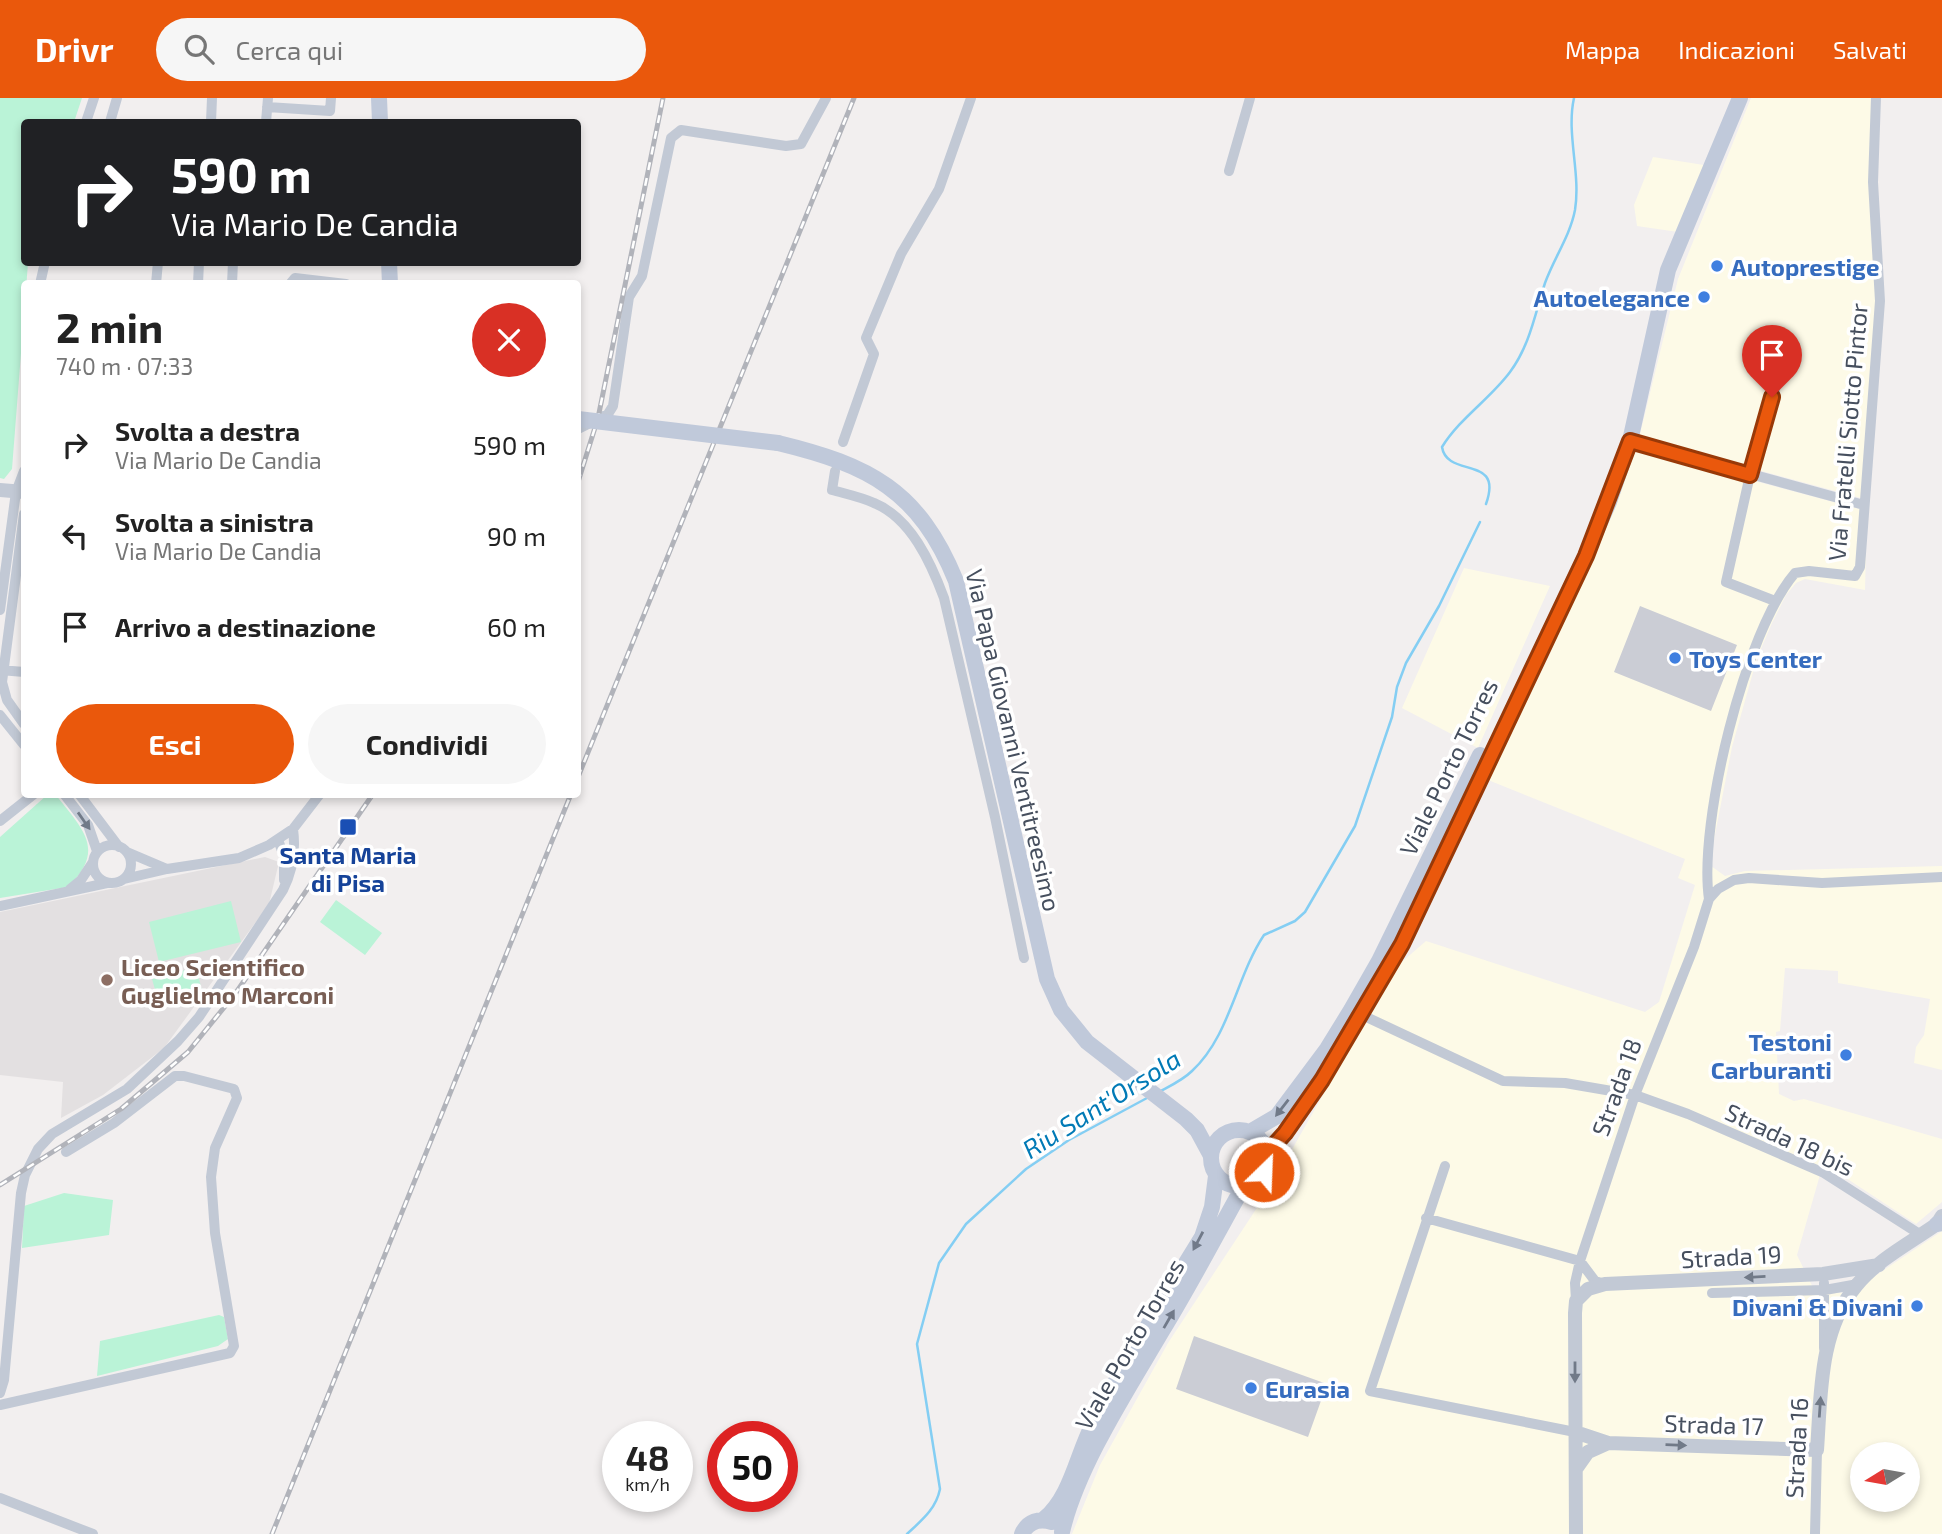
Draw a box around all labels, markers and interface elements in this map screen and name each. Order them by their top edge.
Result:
search box [156,18,646,81]
text: Drivr [35,29,114,69]
icon: search [180,30,218,68]
text: Cerca qui [236,34,343,65]
text: Mappa [1565,35,1640,64]
text: Indicazioni [1678,35,1795,64]
text: Salvati [1833,35,1907,64]
text: 590 m [171,144,312,203]
icon: right [56,147,147,238]
text: Via Mario De Candia [171,204,459,242]
place label: Autoprestige [1731,252,1879,281]
marker: Autoprestige [1709,258,1725,274]
place label: Autoelegance [1534,283,1690,312]
marker: Autoelegance [1696,289,1712,305]
text: 2 min [56,301,163,351]
street label: Via Fratelli Siotto Pintor [1821,301,1873,562]
button: close [472,303,546,377]
pin [1742,325,1802,397]
icon: arrive [1753,336,1791,374]
text: 740 m · 07:33 [56,352,193,380]
text: Svolta a destra [115,415,300,446]
icon: right [56,426,94,464]
text: 590 m [473,429,546,460]
text: Via Mario De Candia [115,446,322,474]
text: Svolta a sinistra [115,506,314,537]
icon: left [56,517,94,555]
text: 90 m [487,520,546,551]
text: Via Mario De Candia [115,537,322,565]
street label: Via Papa Giovanni Ventitreesimo [960,566,1068,914]
icon: arrive [56,608,94,646]
text: Arrivo a destinazione [115,611,376,642]
text: 60 m [487,611,546,642]
place label: Toys Center [1689,644,1823,673]
marker: Toys Center [1667,650,1683,666]
street label: Viale Porto Torres [1393,674,1503,860]
button: Esci [56,704,294,784]
button: Condividi [308,704,546,784]
one-way arrow [77,812,91,830]
marker: Santa Maria di Pisa [338,817,358,837]
place label: Santa Maria di Pisa [279,840,417,897]
place label: Liceo Scientifico Guglielmo Marconi [121,952,334,1009]
marker: Liceo Scientifico Guglielmo Marconi [99,972,115,988]
place label: Testoni Carburanti [1711,1027,1832,1084]
street label: Strada 18 [1585,1034,1647,1140]
water label: Riu Sant'Orsola [1016,1042,1186,1164]
marker: Testoni Carburanti [1838,1047,1854,1063]
street label: Strada 18 bis [1721,1097,1859,1181]
one-way arrow [1275,1098,1290,1116]
position arrow [1227,1135,1301,1209]
one-way arrow [1192,1231,1204,1251]
street label: Strada 19 [1680,1239,1782,1273]
street label: Viale Porto Torres [1068,1253,1190,1435]
one-way arrow [1744,1272,1766,1283]
place label: Divani & Divani [1732,1292,1903,1321]
marker: Divani & Divani [1909,1298,1925,1314]
one-way arrow [1163,1309,1176,1328]
one-way arrow [1569,1362,1581,1384]
place label: Eurasia [1265,1374,1350,1403]
marker: Eurasia [1243,1380,1259,1396]
one-way arrow [1815,1396,1826,1418]
street label: Strada 16 [1779,1397,1813,1499]
street label: Strada 17 [1664,1408,1764,1440]
speed limit sign: 50 [707,1421,798,1512]
text: 48 [625,1436,670,1478]
one-way arrow [1666,1440,1688,1451]
north arrow [1850,1442,1920,1512]
map controls [1850,1442,1920,1512]
text: km/h [625,1473,670,1495]

